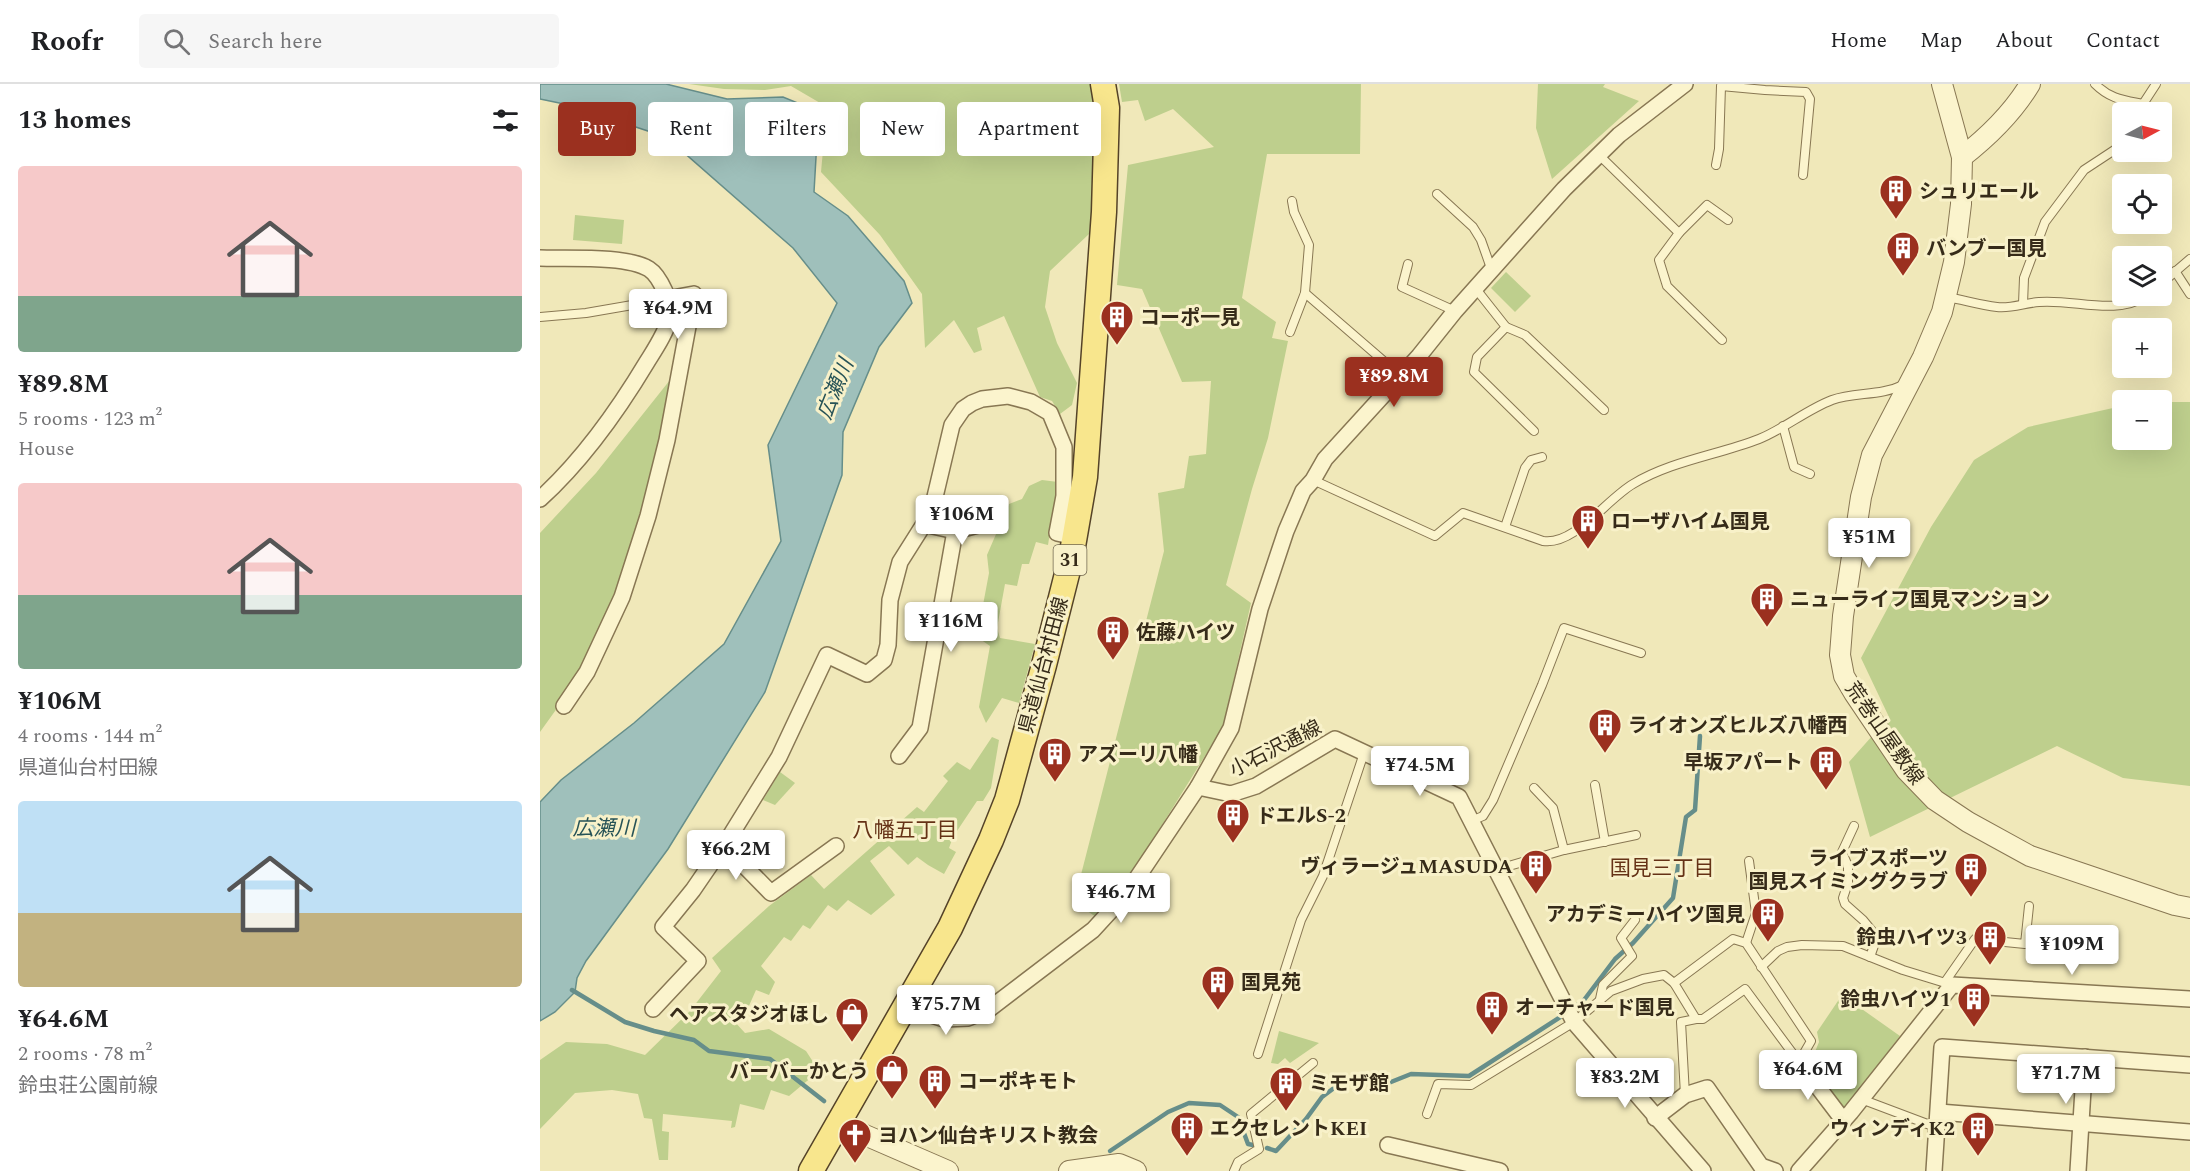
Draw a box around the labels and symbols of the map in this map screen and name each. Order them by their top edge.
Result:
north arrow [2112,102,2172,162]
building icon: シュリエール [1878,173,1914,220]
place label: シュリエール [1919,177,2039,207]
building icon: バンブー国見 [1885,230,1921,277]
place label: バンブー国見 [1926,234,2046,264]
pin: ¥64.9M [629,289,727,340]
building icon: コーポ一見 [1099,299,1135,346]
place label: コーポ一見 [1140,303,1240,333]
water label: 広瀬川 [809,352,863,425]
pin: ¥89.8M [1345,357,1443,408]
pin: ¥106M [920,495,1004,546]
building icon: ローザハイム国見 [1570,503,1606,550]
place label: ローザハイム国見 [1611,507,1770,537]
pin: ¥51M [1833,518,1905,569]
road number: 31 [1054,545,1086,575]
building icon: ニューライフ国見マンション [1749,581,1785,628]
place label: ニューライフ国見マンション [1790,585,2050,615]
street label: 県道仙台村田線 [1011,594,1077,737]
pin: ¥116M [909,602,993,653]
building icon: 佐藤ハイツ [1095,614,1131,661]
place label: 佐藤ハイツ [1136,618,1236,648]
street label: 荒巻山屋敷線 [1837,676,1931,791]
building icon: ライオンズヒルズ八幡西 [1587,707,1623,754]
place label: ライオンズヒルズ八幡西 [1628,711,1848,741]
street label: 小石沢通線 [1224,713,1327,785]
building icon: アズーリ八幡 [1037,736,1073,783]
place label: アズーリ八幡 [1078,740,1198,770]
building icon: 早坂アパート [1808,744,1844,791]
pin: ¥74.5M [1371,746,1469,797]
place label: 早坂アパート [1683,748,1803,778]
building icon: ドエルS-2 [1215,797,1251,844]
place label: ドエルS-2 [1256,801,1346,831]
water label: 広瀬川 [573,813,637,845]
district label: 八幡五丁目 [853,815,958,847]
pin: ¥66.2M [687,830,785,881]
place label: ライブスポーツ 国見スイミングクラブ [1748,844,1948,897]
building icon: ヴィラージュMASUDA [1518,848,1554,895]
building icon: ライブスポーツ 国見スイミングクラブ [1953,851,1989,898]
place label: ヴィラージュMASUDA [1300,852,1514,882]
district label: 国見三丁目 [1610,853,1715,885]
pin: ¥46.7M [1072,873,1170,924]
building icon: アカデミーハイツ国見 [1750,896,1786,943]
place label: アカデミーハイツ国見 [1546,900,1745,930]
building icon: 鈴虫ハイツ3 [1972,919,2008,966]
place label: 鈴虫ハイツ3 [1856,923,1967,953]
pin: ¥109M [2030,925,2114,976]
building icon: 国見苑 [1200,964,1236,1011]
place label: 国見苑 [1241,968,1301,998]
building icon: 鈴虫ハイツ1 [1956,981,1992,1028]
pin: ¥75.7M [897,985,995,1036]
place label: 鈴虫ハイツ1 [1840,985,1951,1015]
building icon: オーチャード国見 [1474,989,1510,1036]
place label: オーチャード国見 [1515,993,1675,1023]
shop icon: ヘアスタジオほし [834,996,870,1043]
place label: ヘアスタジオほし [669,1000,829,1030]
pin: ¥64.6M [1759,1050,1857,1101]
shop icon: バーバーかとう [874,1053,910,1100]
pin: ¥71.7M [2017,1054,2115,1105]
place label: バーバーかとう [729,1057,869,1087]
pin: ¥83.2M [1576,1058,1674,1109]
building icon: コーポキモト [917,1063,953,1110]
building icon: ミモザ館 [1268,1065,1304,1112]
place label: コーポキモト [958,1067,1078,1097]
place label: ミモザ館 [1309,1069,1389,1099]
building icon: エクセレントKEI [1169,1110,1205,1157]
building icon: ウィンディK2 [1960,1110,1996,1157]
place label: エクセレントKEI [1210,1114,1367,1144]
place label: ウィンディK2 [1830,1114,1955,1144]
church icon: ヨハン仙台キリスト教会 [837,1117,873,1164]
place label: ヨハン仙台キリスト教会 [878,1121,1098,1151]

